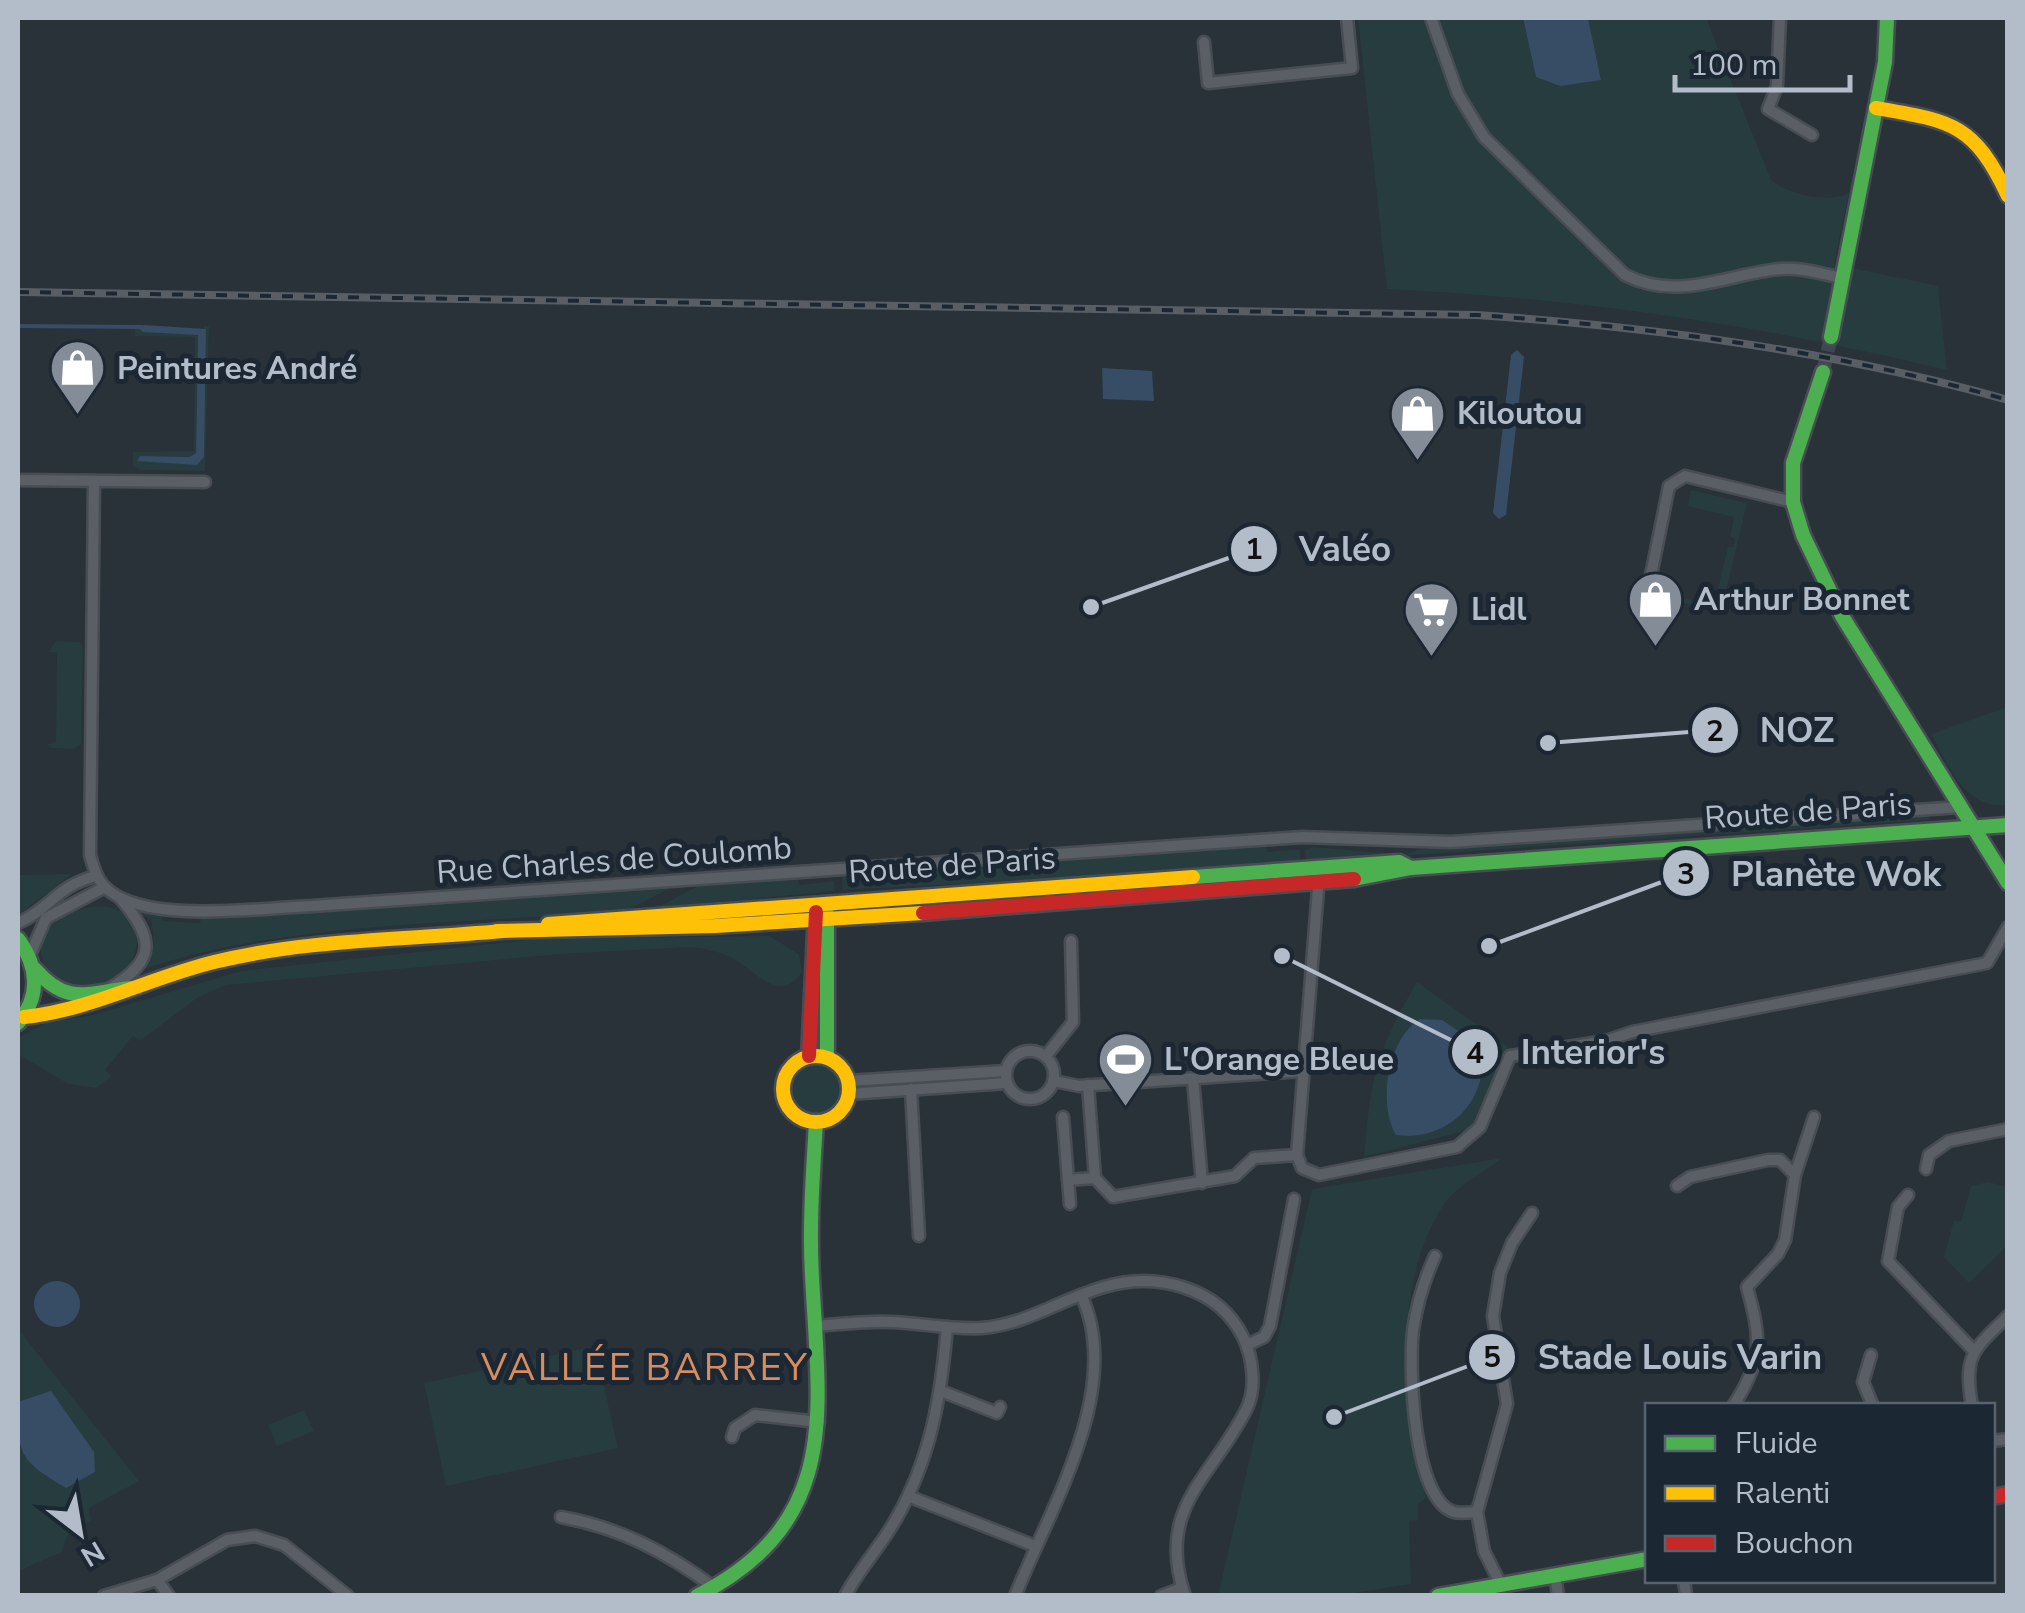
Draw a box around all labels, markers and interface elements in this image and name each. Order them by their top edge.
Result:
scale bar [1675,30,1850,92]
text: 100 m [1690,45,1777,86]
shop icon: Peintures André [48,338,108,417]
place label: Peintures André [117,347,357,390]
shop icon: Kiloutou [1388,383,1448,462]
place label: Kiloutou [1457,392,1583,435]
callout: Valéo [1229,516,1411,581]
text: Valéo [1298,526,1391,573]
text: 1 [1245,529,1263,570]
shop icon: Arthur Bonnet [1625,569,1685,648]
place label: Arthur Bonnet [1694,578,1910,621]
supermarket icon: Lidl [1402,579,1462,658]
place label: Lidl [1471,588,1527,631]
callout: NOZ [1690,698,1855,763]
text: NOZ [1760,707,1834,754]
text: 2 [1706,711,1724,752]
street label: Route de Paris [1703,782,1913,840]
street label: Rue Charles de Coulomb [435,826,793,894]
street label: Route de Paris [847,836,1057,894]
callout: Planète Wok [1661,841,1961,906]
text: Planète Wok [1731,851,1942,898]
text: 3 [1677,854,1695,895]
callout: Interior's [1450,1020,1685,1085]
sports icon: L'Orange Bleue [1095,1029,1155,1108]
text: Interior's [1521,1029,1665,1076]
text: 4 [1466,1033,1484,1074]
place label: L'Orange Bleue [1164,1038,1394,1081]
callout: Stade Louis Varin [1467,1324,1842,1389]
text: Stade Louis Varin [1538,1334,1822,1381]
text: 5 [1483,1337,1501,1378]
district label: VALLÉE BARREY [480,1342,809,1393]
legend [1645,1403,1995,1583]
text: Fluide [1735,1423,1818,1464]
text: Ralenti [1735,1473,1830,1514]
north arrow [30,1483,130,1583]
text: Bouchon [1735,1523,1853,1564]
text: N [74,1532,111,1575]

